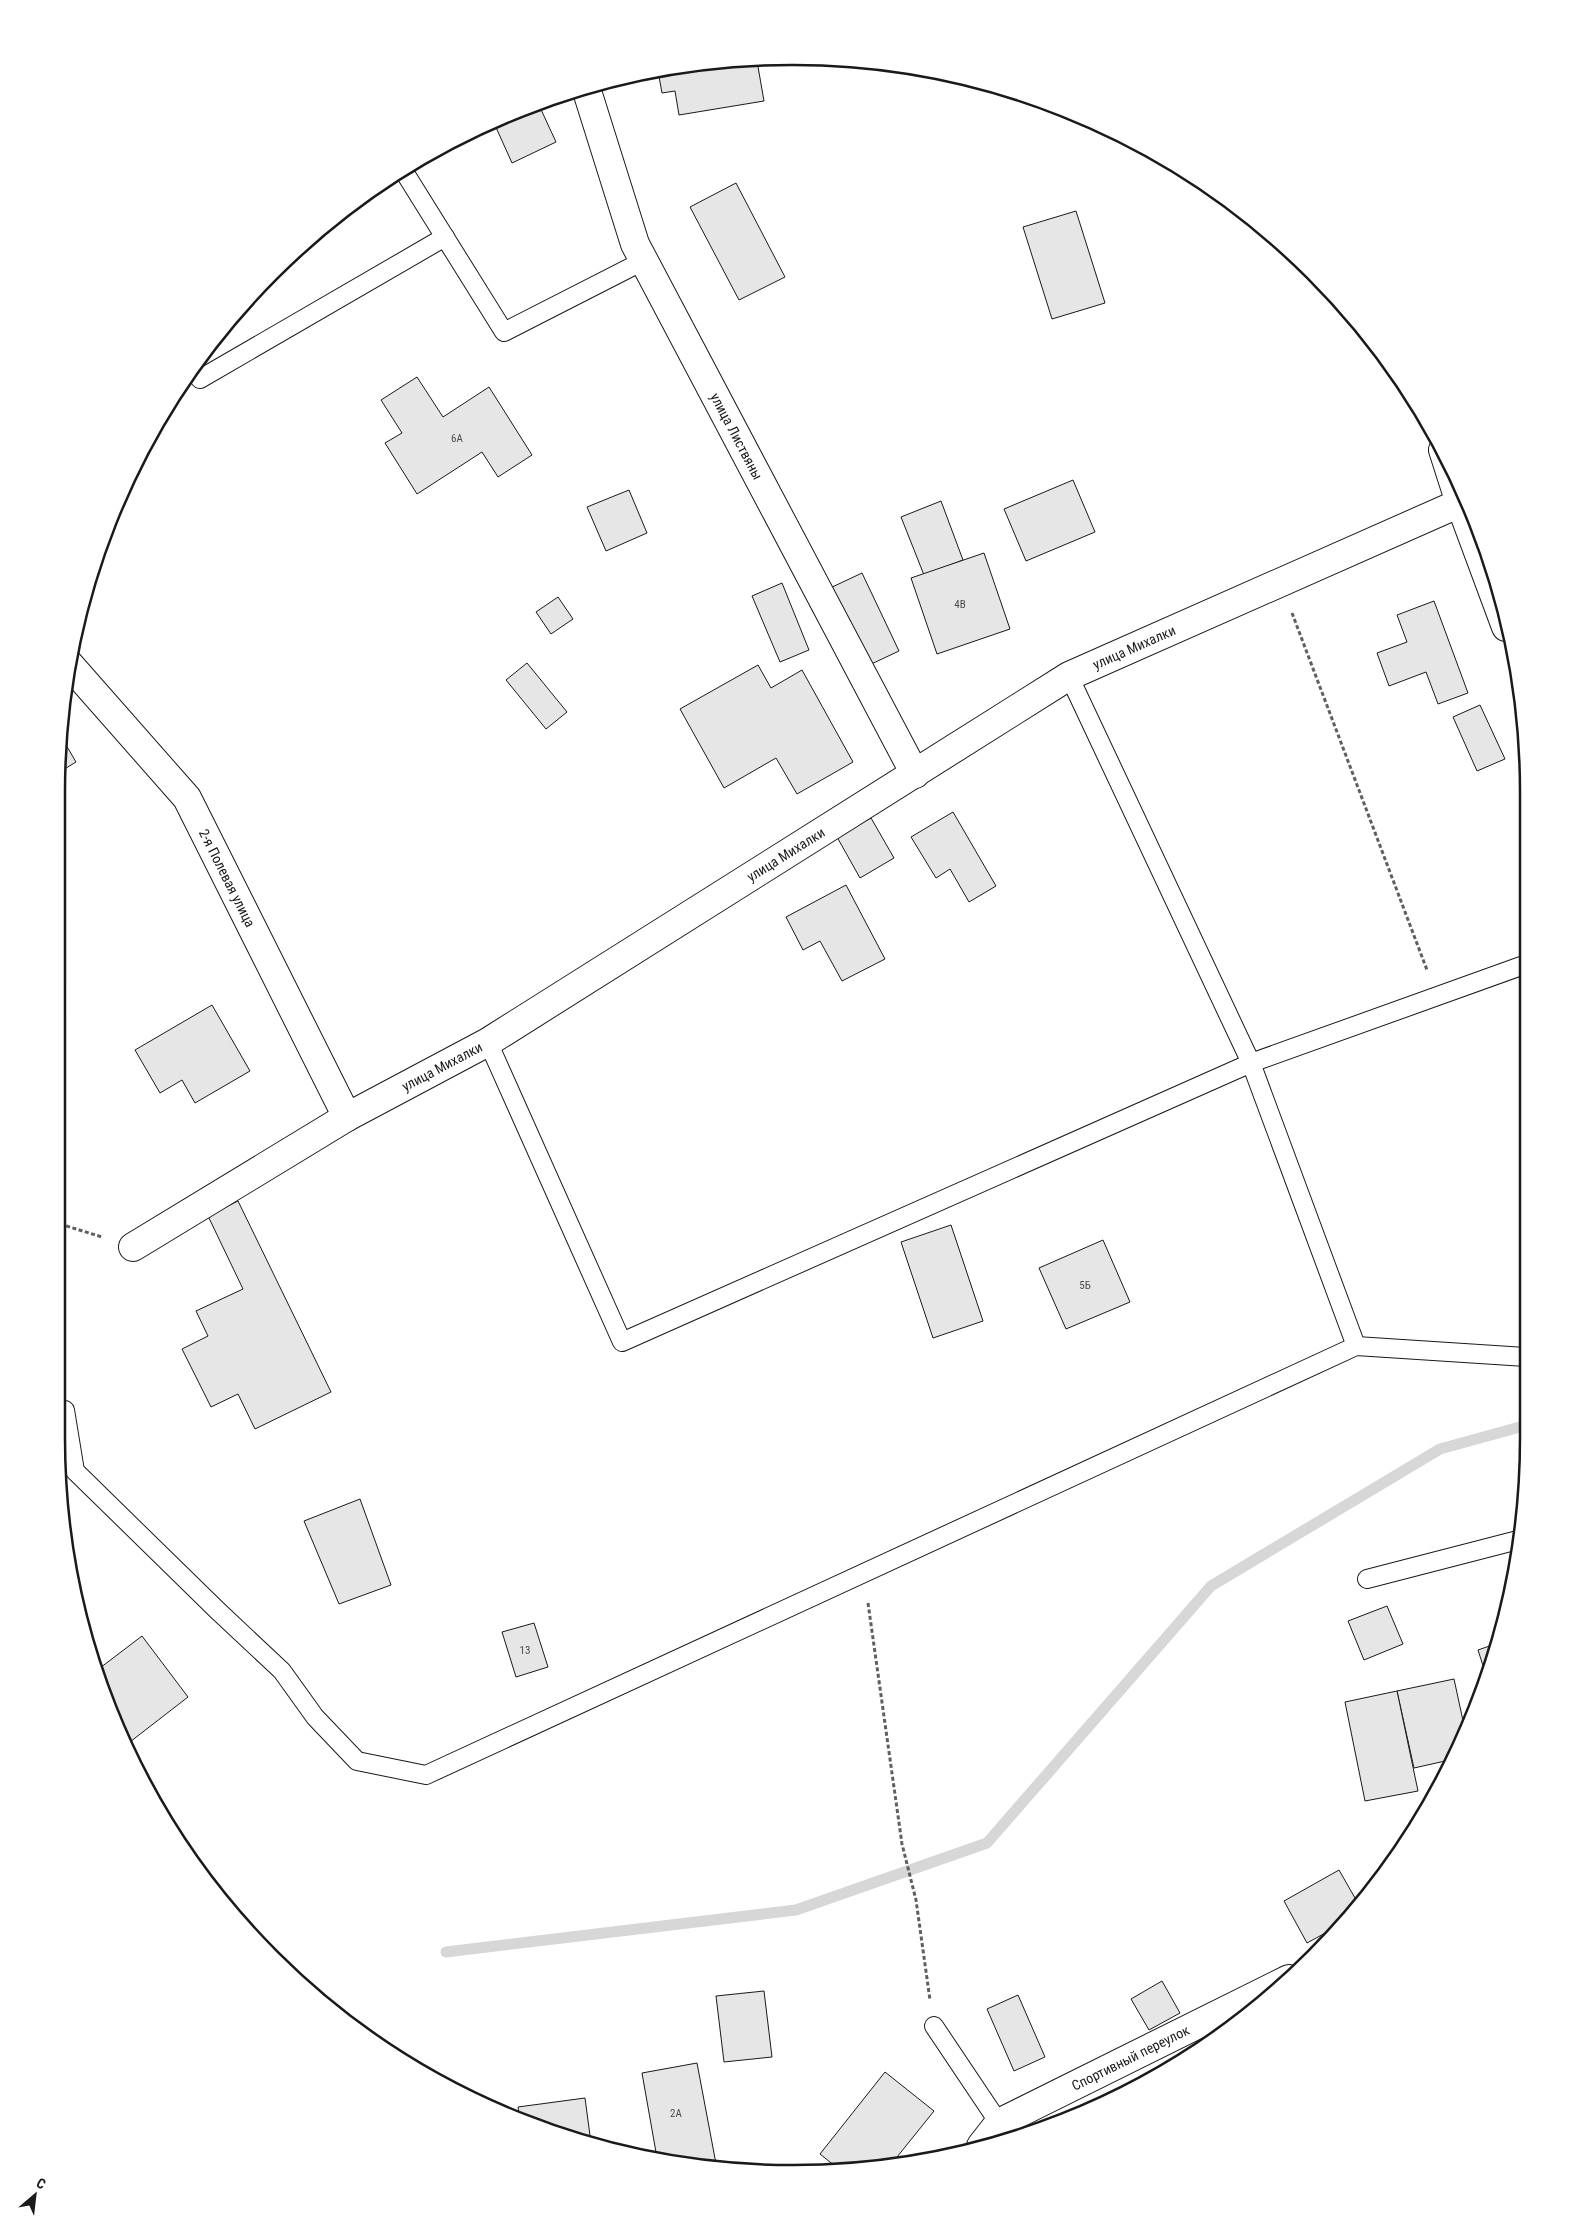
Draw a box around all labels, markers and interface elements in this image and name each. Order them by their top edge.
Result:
street label: улица Листвяны [707,390,766,482]
house number: 6А [451,432,464,445]
house number: 4В [954,598,966,611]
street label: улица Михалки [1090,622,1178,672]
street label: улица Михалки [744,824,828,885]
street label: 2-я Полевая улица [196,826,258,930]
street label: улица Михалки [399,1039,485,1094]
house number: 5Б [1079,1279,1091,1292]
house number: 13 [520,1644,530,1657]
street label: Спортивный переулок [1069,2022,1192,2094]
house number: 2А [670,2107,683,2120]
north arrow [10,2170,60,2220]
text: С [34,2175,48,2192]

